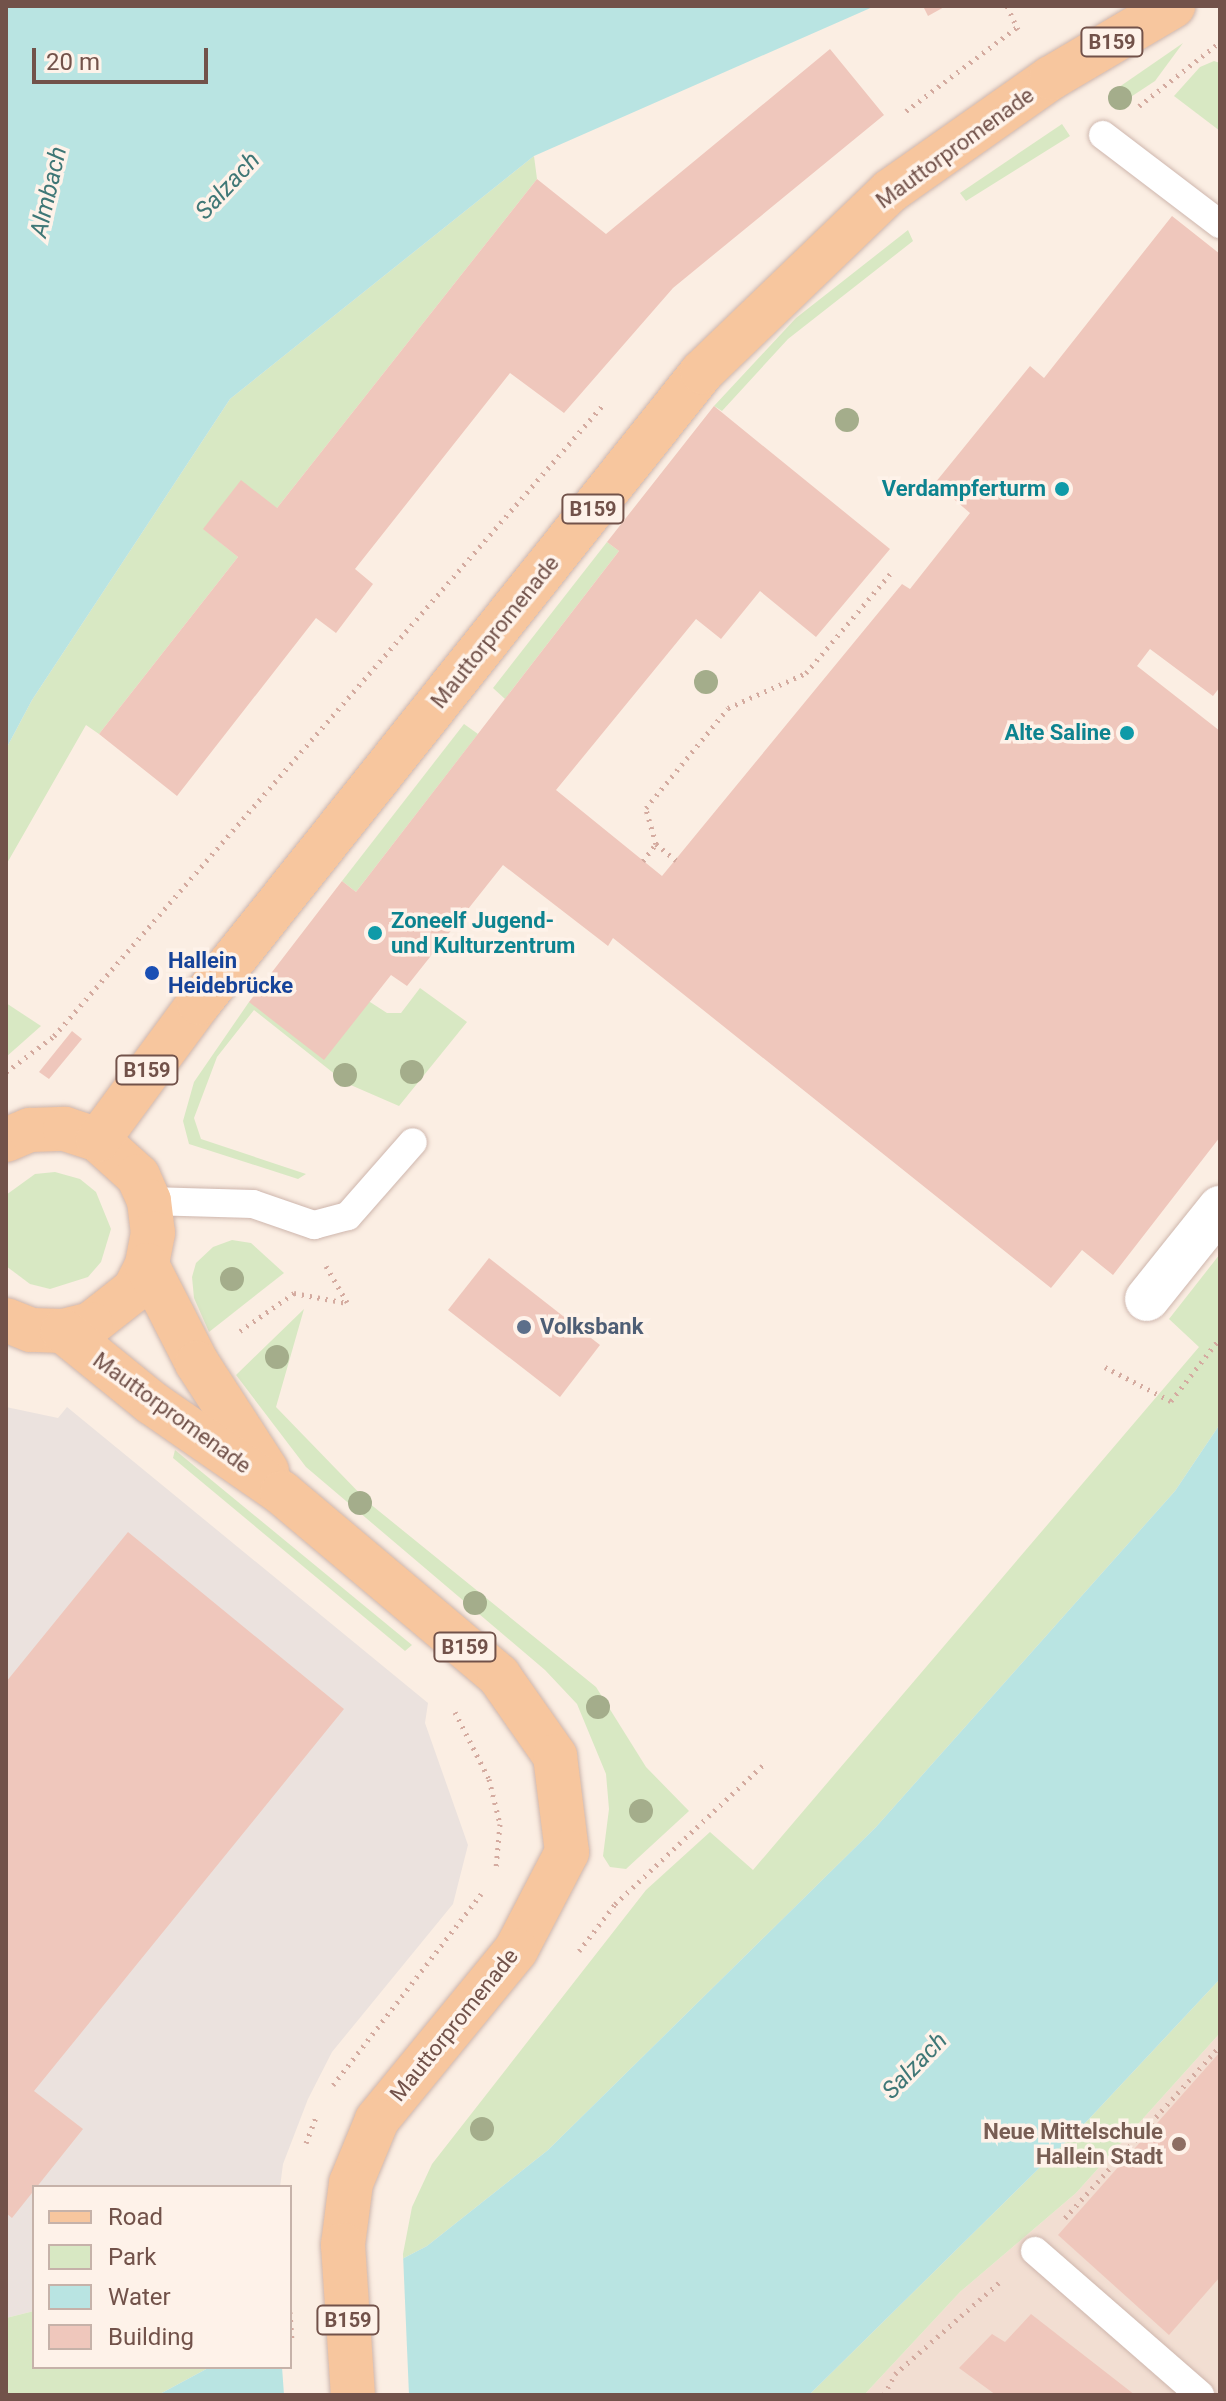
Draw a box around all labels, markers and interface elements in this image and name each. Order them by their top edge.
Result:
road number: B159 [1080,26,1144,58]
scale bar [36,32,212,82]
text: 20 m [46,48,100,76]
street label: Mauttorpromenade [871,82,1039,214]
water label: Almbach [25,144,73,240]
water label: Salzach [190,146,266,226]
place label: Verdampferturm [882,476,1046,502]
marker: Verdampferturm [1053,480,1071,498]
road number: B159 [561,493,625,525]
street label: Mauttorpromenade [425,550,565,714]
place label: Alte Saline [1004,720,1111,746]
marker: Alte Saline [1118,724,1136,742]
place label: Zoneelf Jugend- und Kulturzentrum [391,907,575,958]
marker: Zoneelf Jugend- und Kulturzentrum [366,924,384,942]
place label: Hallein Heidebrücke [168,947,293,998]
marker: Hallein Heidebrücke [143,964,161,982]
road number: B159 [115,1054,179,1086]
place label: Volksbank [540,1314,643,1340]
marker: Volksbank [515,1318,533,1336]
street label: Mauttorpromenade [88,1347,256,1479]
road number: B159 [433,1631,497,1663]
street label: Mauttorpromenade [384,1943,524,2107]
water label: Salzach [876,2027,954,2105]
place label: Neue Mittelschule Hallein Stadt [983,2118,1163,2170]
marker: Neue Mittelschule Hallein Stadt [1170,2135,1188,2153]
legend [32,2185,292,2369]
text: Road [108,2203,163,2231]
text: Park [108,2243,156,2271]
text: Water [108,2283,171,2311]
road number: B159 [316,2304,380,2336]
text: Building [108,2323,194,2351]

